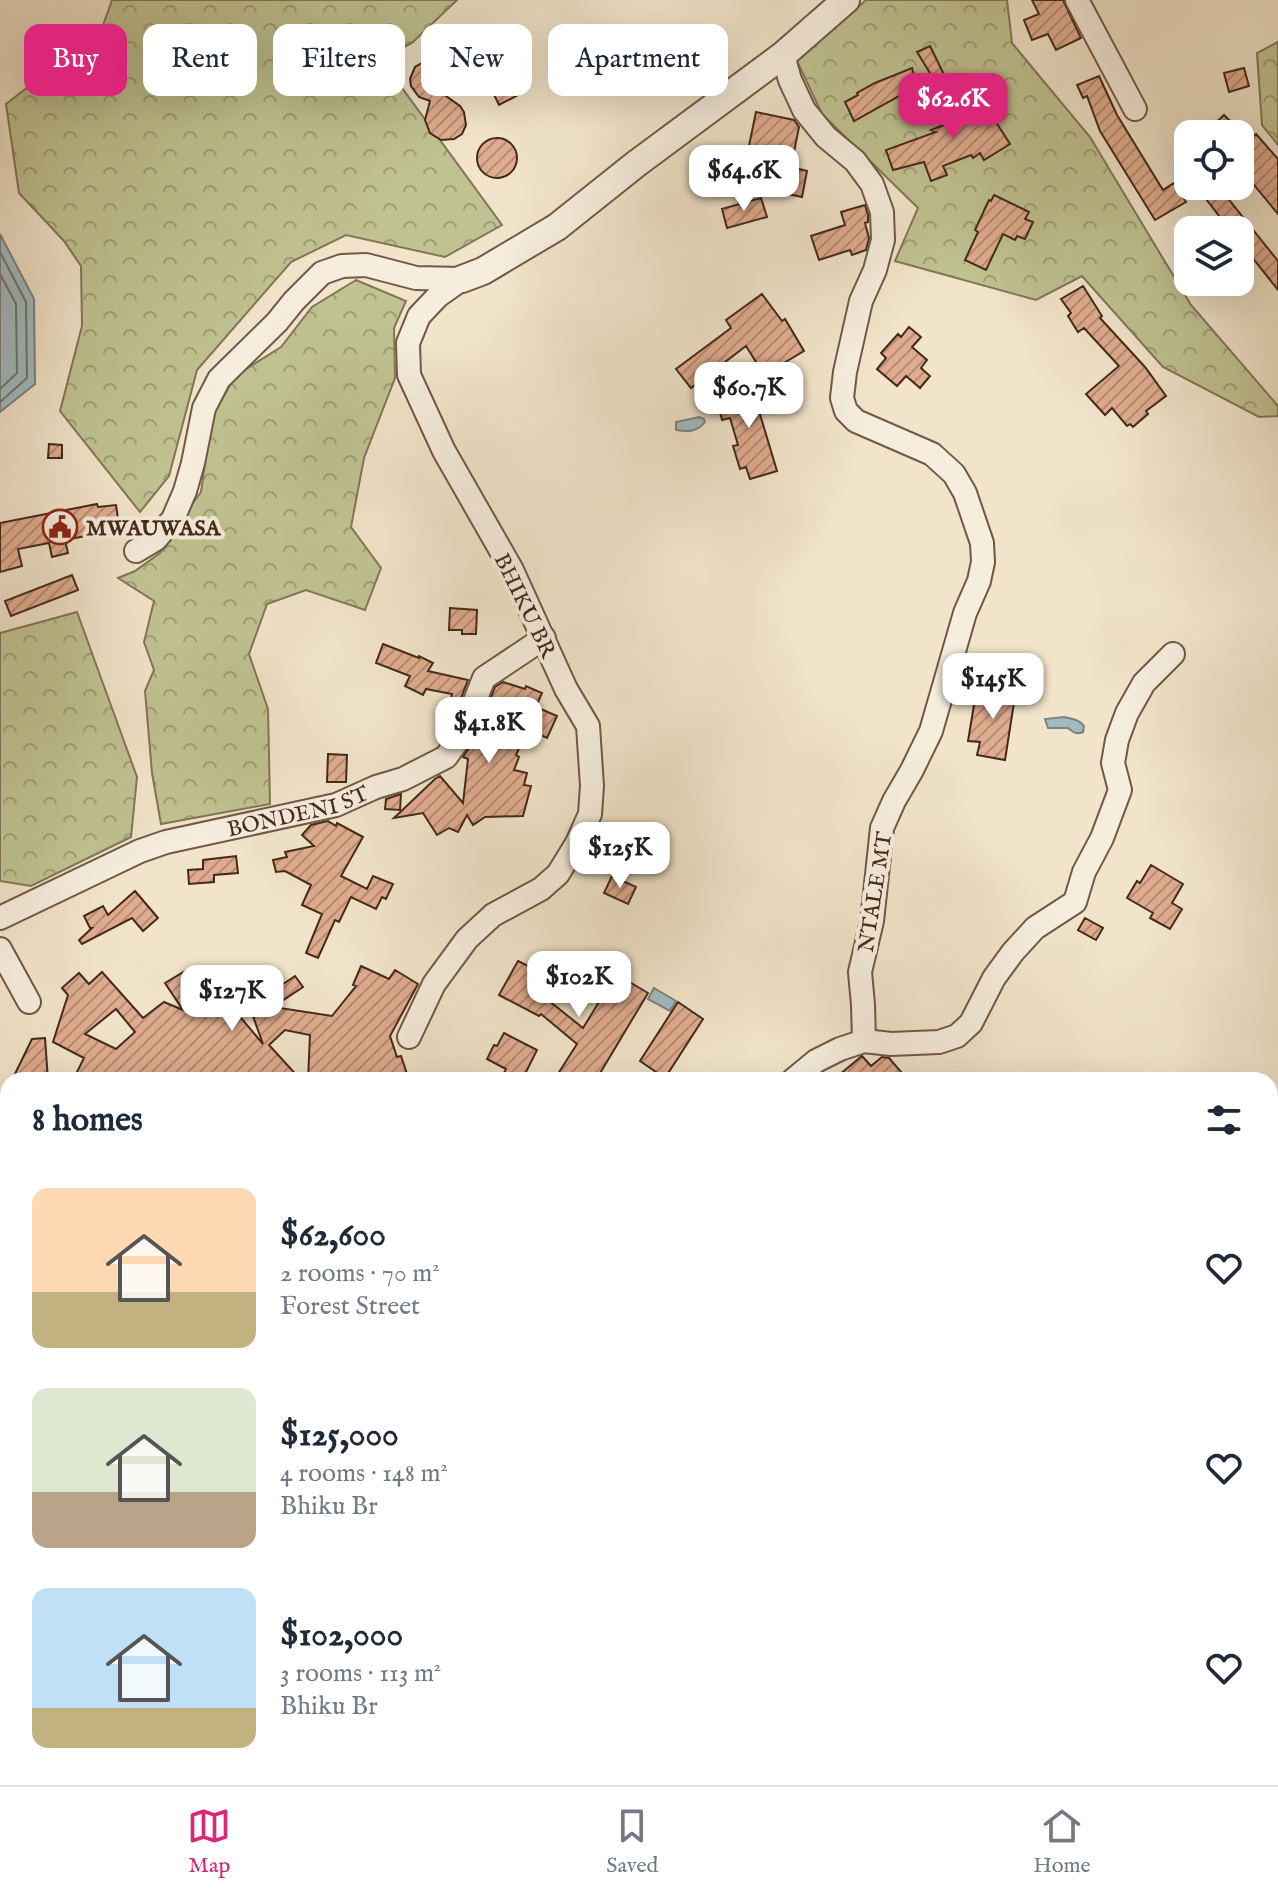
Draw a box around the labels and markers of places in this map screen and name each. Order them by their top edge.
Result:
pin: $62.6K [888,73,1018,141]
pin: $64.6K [679,145,809,213]
pin: $60.7K [684,362,814,430]
public building icon: MWAUWASA [41,508,79,546]
place label: MWAUWASA [86,515,221,543]
pin: $145K [937,653,1049,721]
pin: $41.8K [424,697,554,765]
pin: $125K [564,822,676,890]
pin: $102K [523,951,635,1019]
pin: $127K [176,965,288,1033]

